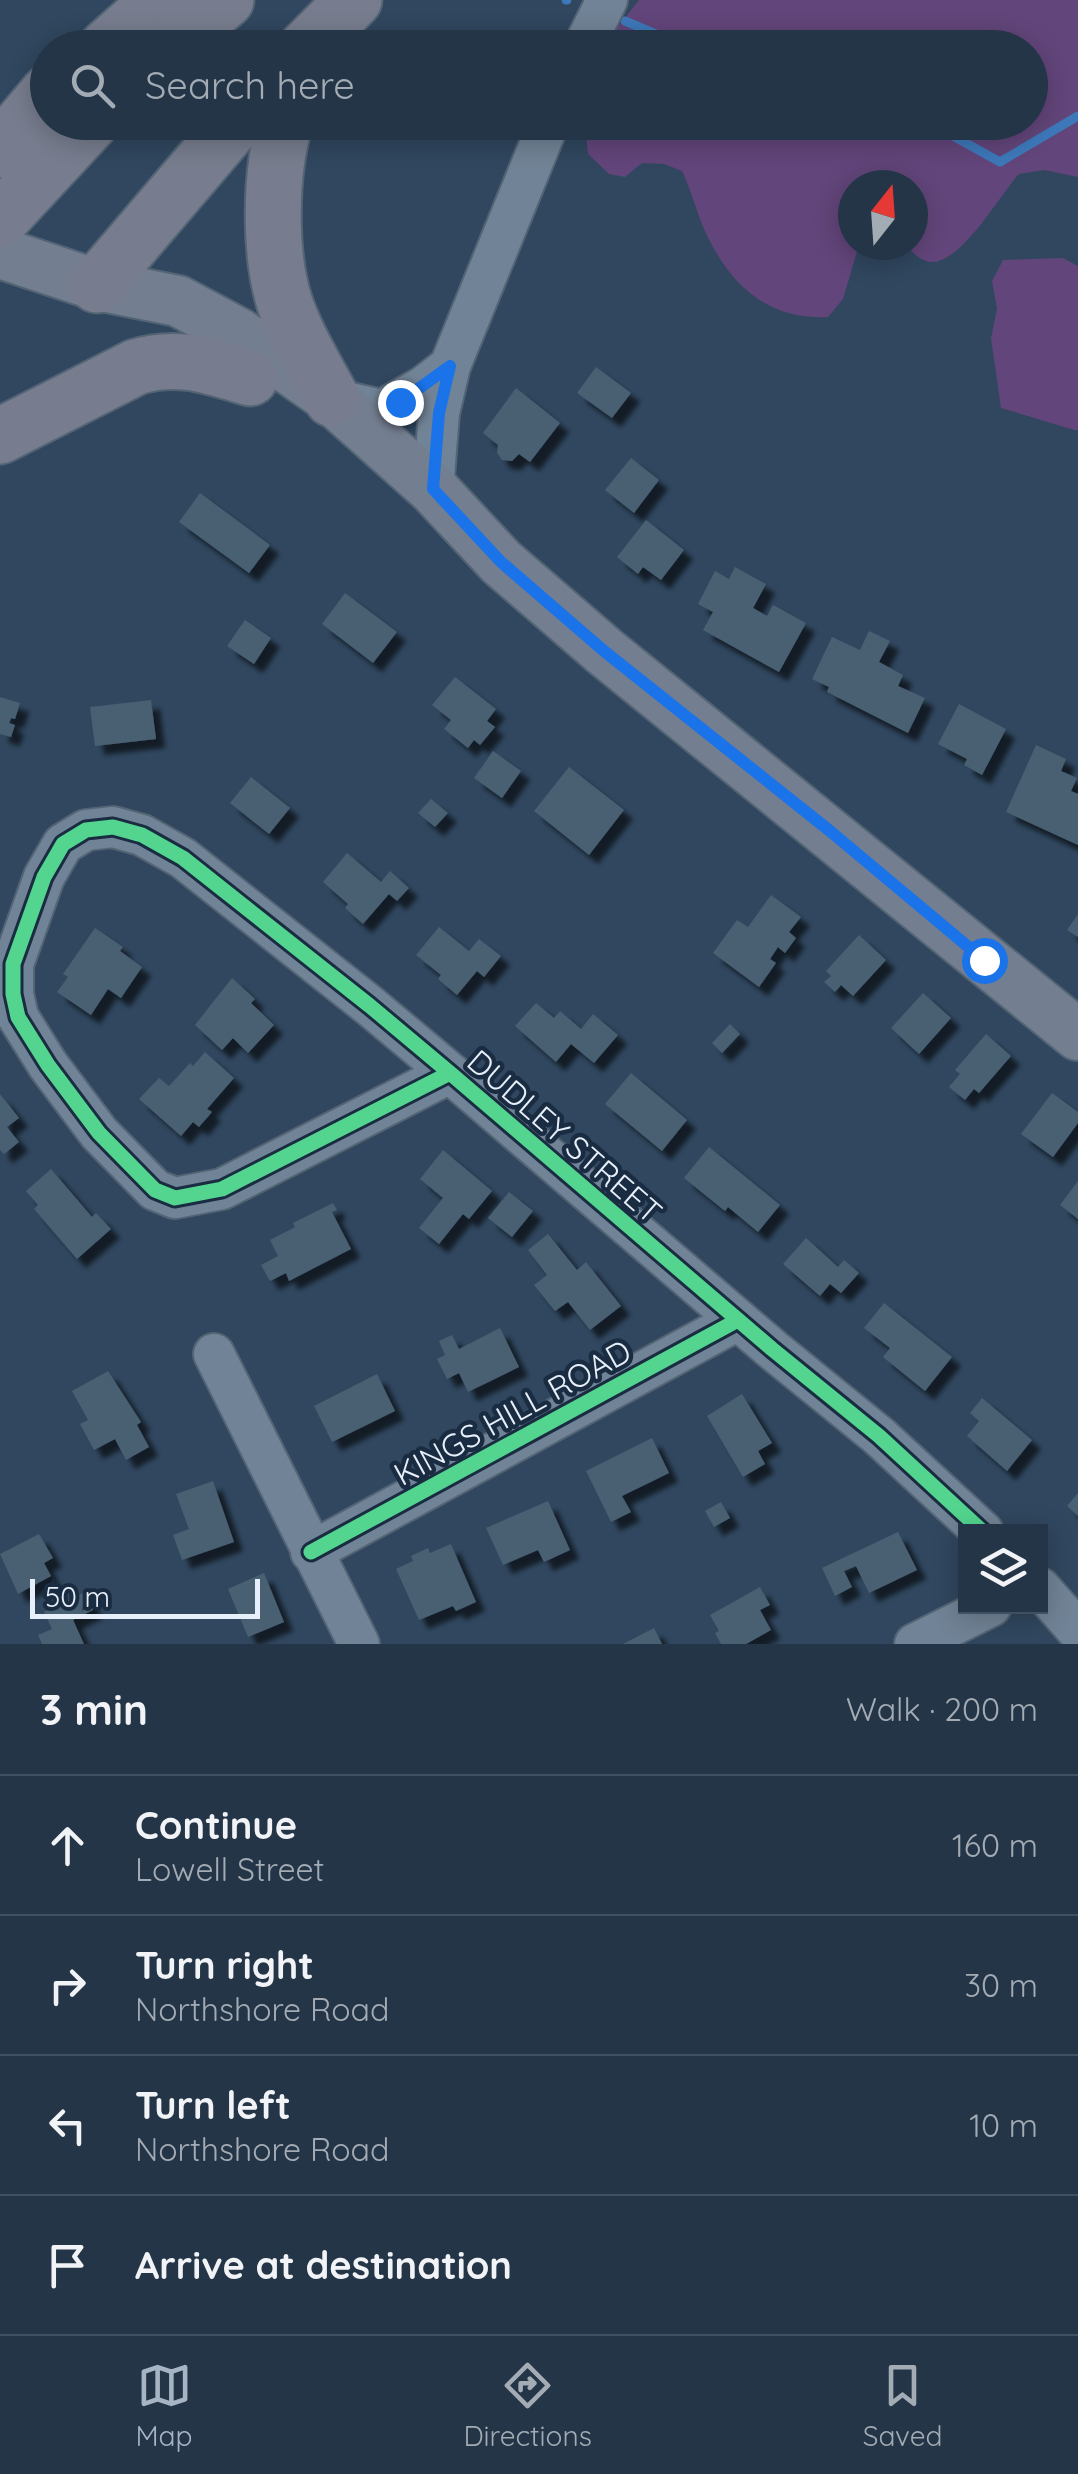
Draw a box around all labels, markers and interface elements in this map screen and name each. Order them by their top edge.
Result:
search box [30,30,1048,140]
icon: search [65,58,120,113]
text: Search here [145,61,355,109]
north arrow [838,170,928,260]
route end [378,380,424,426]
route start [962,938,1008,984]
street label: DUDLEY STREET [459,1041,671,1231]
street label: KINGS HILL ROAD [386,1330,638,1494]
map controls [958,1524,1048,1614]
button: layers [958,1524,1048,1614]
scale bar [30,1574,260,1618]
text: 50 m [45,1579,110,1614]
text: 3 min [40,1683,148,1736]
text: Walk · 200 m [846,1689,1038,1729]
text: Continue [135,1801,297,1849]
icon: ahead [40,1818,95,1873]
text: 160 m [952,1825,1038,1865]
text: Lowell Street [135,1849,324,1889]
text: Turn right [135,1941,314,1989]
icon: right [40,1958,95,2013]
text: 30 m [964,1965,1038,2005]
text: Northshore Road [135,1989,389,2029]
text: Turn left [135,2081,291,2129]
icon: left [40,2098,95,2153]
text: 10 m [969,2105,1038,2145]
text: Northshore Road [135,2129,389,2169]
icon: arrive [40,2238,95,2293]
text: Arrive at destination [135,2241,512,2289]
tab: Map [135,2358,193,2453]
tab: Directions [463,2358,592,2453]
tab: Saved [863,2358,943,2453]

